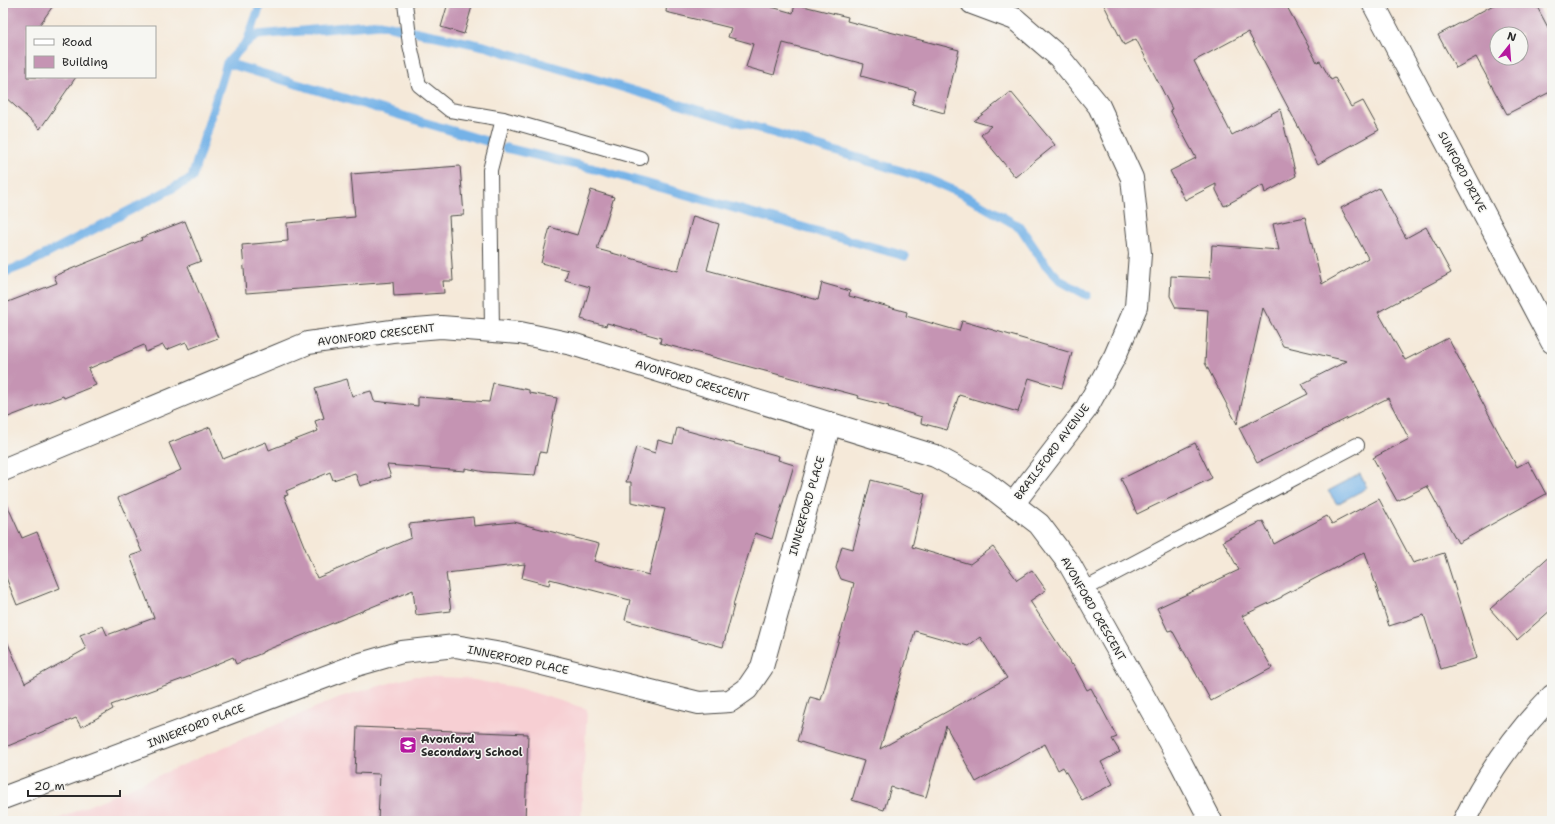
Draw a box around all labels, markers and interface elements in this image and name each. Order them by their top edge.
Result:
legend [26,26,156,78]
north arrow [1489,26,1529,66]
text: N [1505,28,1518,45]
text: Road [62,34,93,50]
text: Building [62,54,108,70]
street label: SUNFORD DRIVE [1434,129,1490,215]
street label: AVONFORD CRESCENT [316,320,436,350]
street label: AVONFORD CRESCENT [633,357,751,406]
street label: BRAILSFORD AVENUE [1011,401,1093,503]
street label: INNERFORD PLACE [786,454,828,558]
street label: AVONFORD CRESCENT [1057,554,1129,664]
street label: INNERFORD PLACE [466,642,570,678]
street label: INNERFORD PLACE [145,700,247,751]
place label: Avonford Secondary School [421,732,523,760]
school or university icon: Avonford Secondary School [398,735,418,755]
scale bar [28,772,120,798]
text: 20 m [34,778,65,794]

